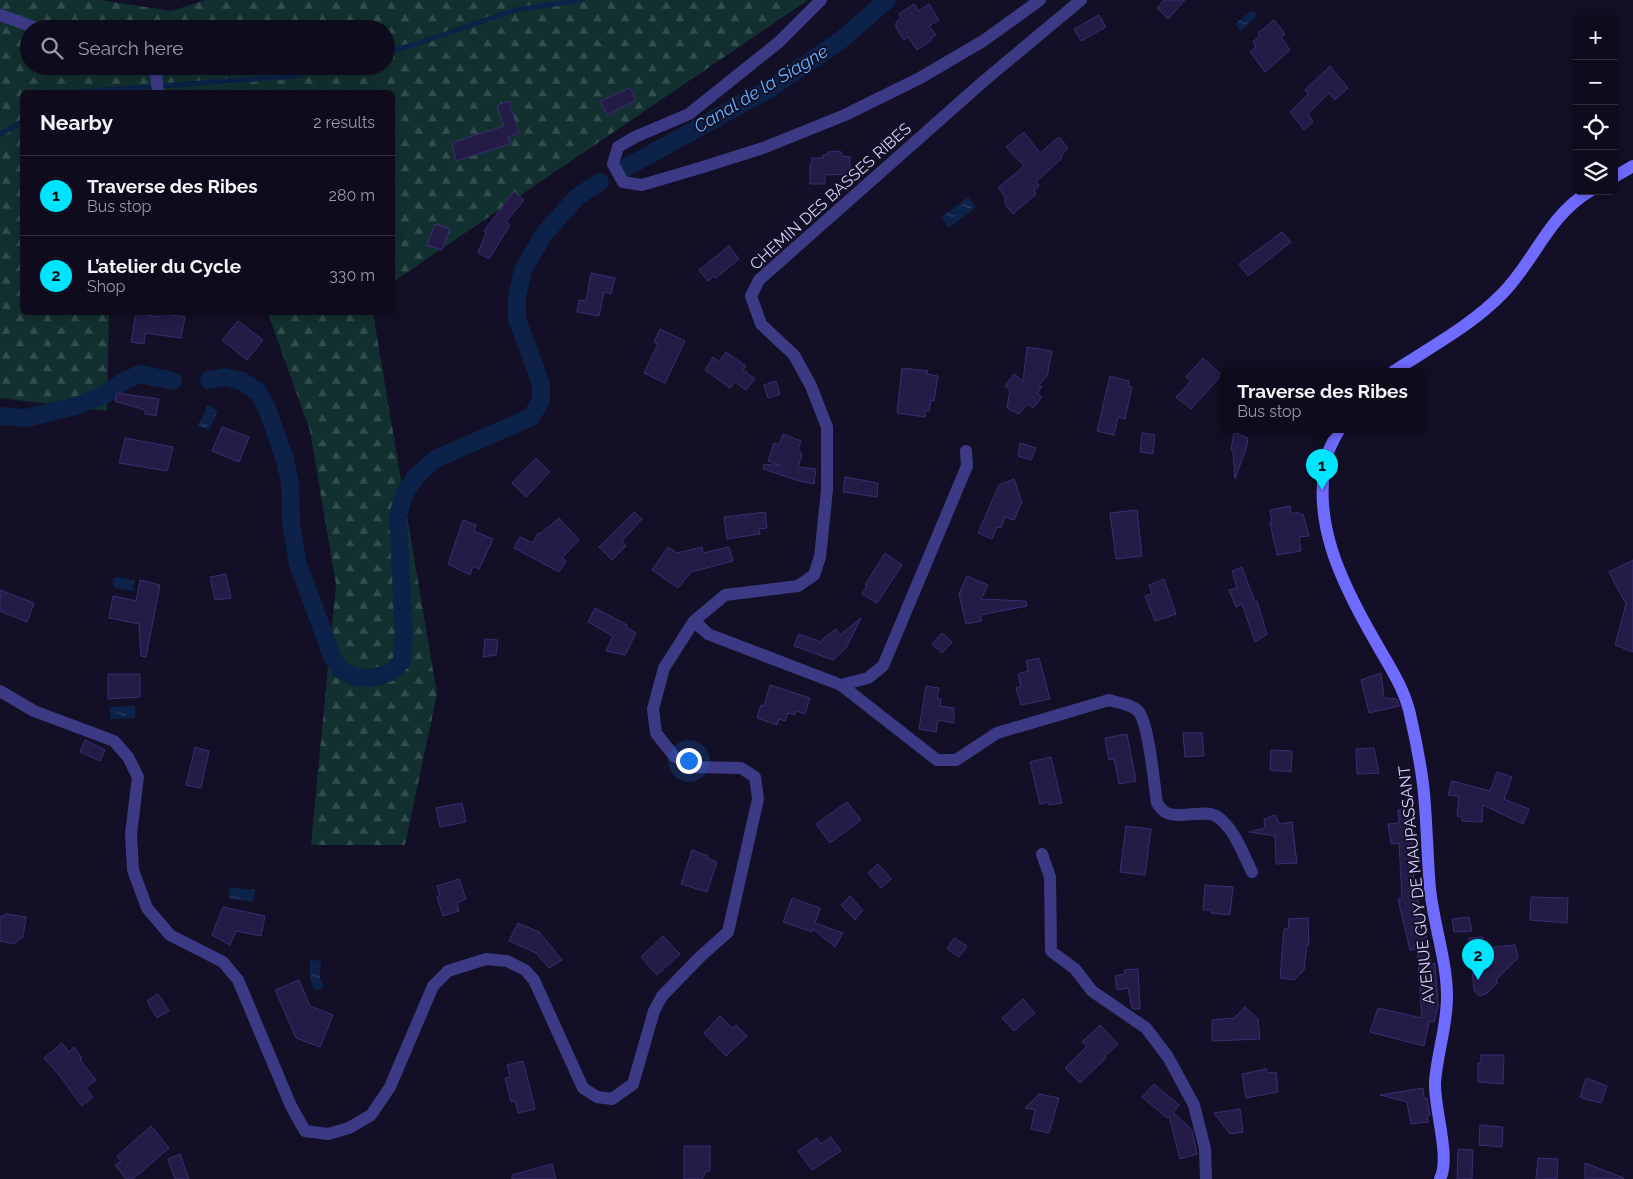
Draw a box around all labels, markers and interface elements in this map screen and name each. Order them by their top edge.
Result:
map controls [1573,15,1618,195]
button: + [1573,15,1618,60]
search box [20,20,395,75]
icon: search [38,34,66,62]
text: Search here [78,37,184,59]
water label: Canal de la Siagne [690,40,832,137]
button: − [1573,60,1618,105]
button: locate [1573,105,1618,150]
text: Nearby [40,110,113,135]
text: 2 results [313,113,375,132]
street label: CHEMIN DES BASSES RIBES [746,119,915,274]
button: layers [1573,150,1618,195]
text: Traverse des Ribes [87,175,258,197]
text: 1 [52,186,60,205]
text: 280 m [329,186,375,205]
text: Bus stop [87,197,151,216]
text: L’atelier du Cycle [87,255,241,277]
text: 2 [51,266,61,285]
text: 330 m [329,266,375,285]
text: Shop [87,277,125,296]
popup [1220,368,1425,433]
text: Traverse des Ribes [1237,380,1408,402]
text: Bus stop [1237,402,1302,421]
pin: 1 [1306,449,1338,490]
your location [676,748,702,774]
street label: AVENUE GUY DE MAUPASSANT [1394,764,1438,1005]
pin: 2 [1462,939,1494,980]

